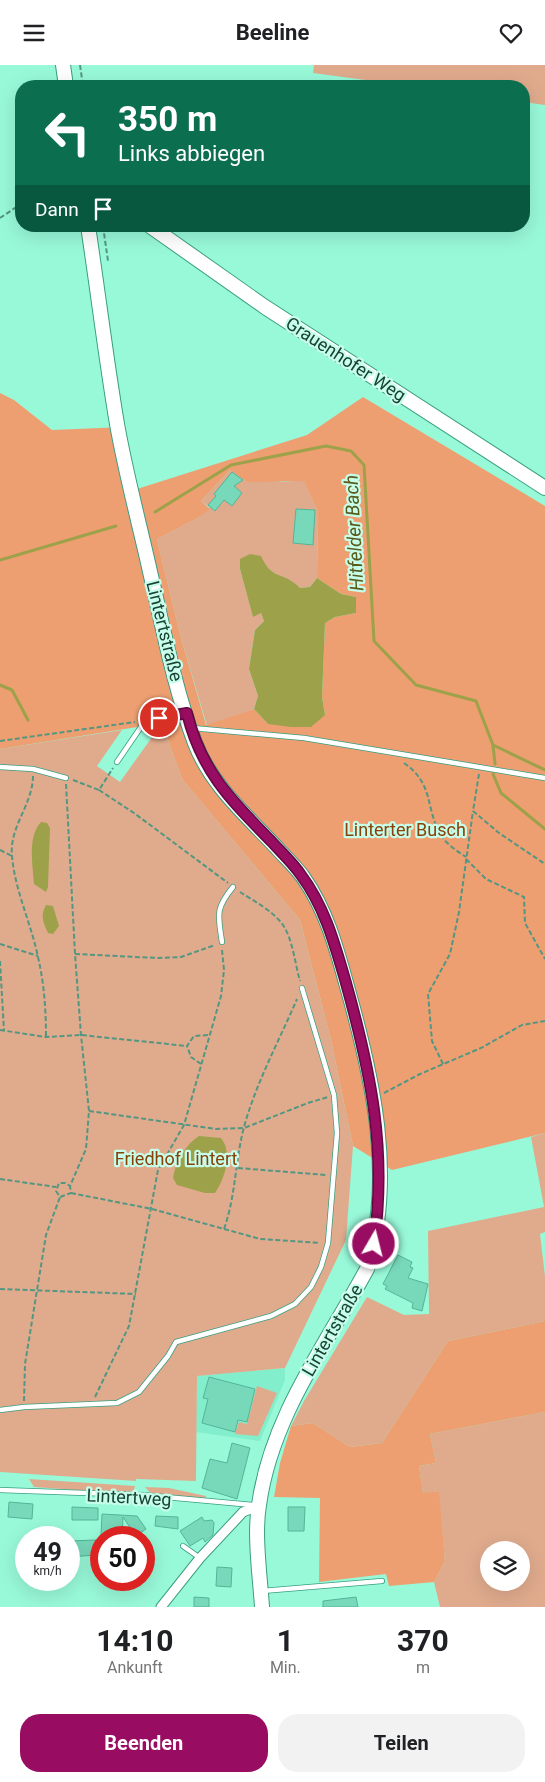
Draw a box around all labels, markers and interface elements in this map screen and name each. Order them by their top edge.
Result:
icon: menu [20,19,48,47]
icon: heart [497,19,525,47]
text: Beeline [236,20,309,45]
text: 350 m [118,99,217,140]
icon: left [35,100,100,165]
text: Links abbiegen [118,141,265,166]
icon: arrive [89,195,117,223]
text: Dann [35,198,79,221]
street label: Grauenhofer Weg [282,312,410,406]
water label: Hitfelder Bach [339,474,369,592]
street label: Lintertstraße [142,579,188,683]
pin [138,697,180,739]
icon: arrive [145,704,173,732]
park label: Linterter Busch [344,819,466,840]
park label: Friedhof Lintert [115,1148,237,1169]
position arrow [347,1217,399,1269]
street label: Lintertstraße [297,1280,367,1380]
street label: Lintertweg [86,1484,172,1510]
speed limit sign: 50 [90,1526,155,1591]
text: 49 [33,1538,62,1567]
map controls [480,1541,530,1591]
button: layers [480,1541,530,1591]
text: km/h [33,1564,62,1578]
text: 14:10 [96,1623,174,1658]
text: 1 [277,1623,294,1658]
text: 370 [397,1623,449,1658]
text: Ankunft [107,1658,163,1677]
text: Min. [270,1658,301,1677]
text: m [416,1658,430,1677]
button: Beenden [20,1714,268,1772]
button: Teilen [278,1714,525,1772]

